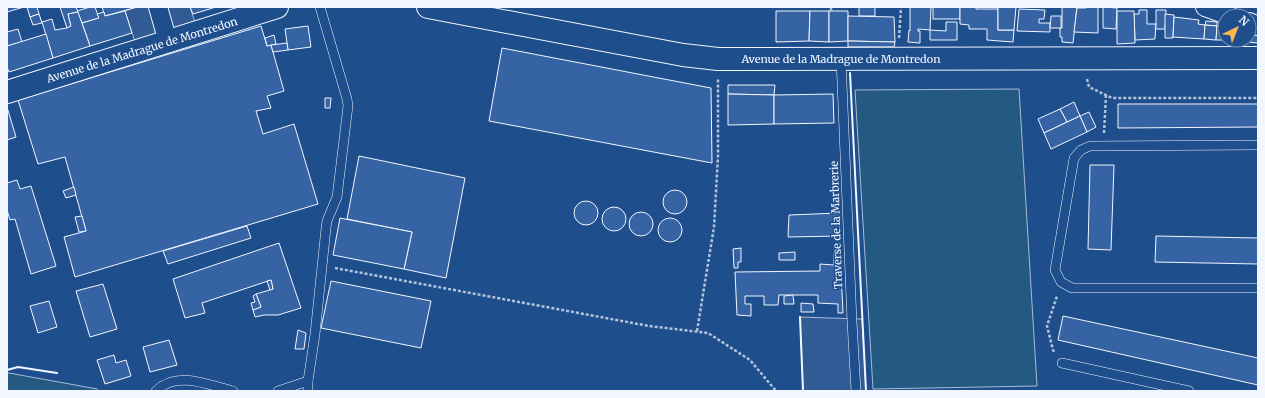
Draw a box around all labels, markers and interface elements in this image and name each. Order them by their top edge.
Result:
north arrow [1217,8,1257,48]
text: N [1236,13,1252,29]
street label: Avenue de la Madrague de Montredon [44,14,240,86]
street label: Avenue de la Madrague de Montredon [740,52,941,66]
street label: Traverse de la Marbrerie [827,160,845,289]

